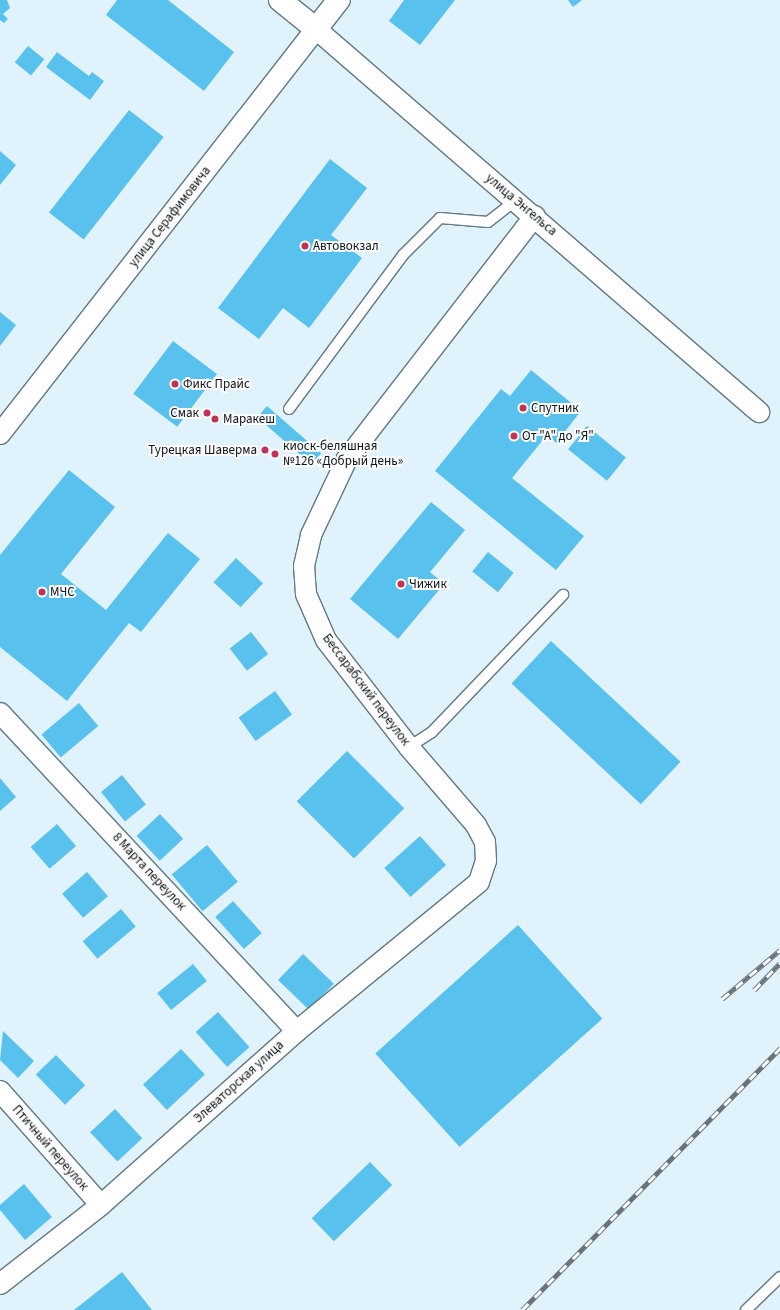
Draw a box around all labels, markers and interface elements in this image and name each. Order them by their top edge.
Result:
street label: улица Серафимовича [126,164,214,270]
street label: улица Энгельса [482,171,560,239]
place label: Автовокзал [313,238,379,254]
marker: Автовокзал [300,241,310,251]
place label: Фикс Прайс [183,376,250,392]
marker: Фикс Прайс [170,379,180,389]
place label: Спутник [531,400,579,416]
marker: Спутник [518,403,528,413]
place label: Смак [170,405,199,421]
marker: Смак [202,408,212,418]
place label: Маракеш [223,411,275,427]
marker: Маракеш [210,414,220,424]
place label: От "А" до "Я" [522,428,594,444]
marker: От "А" до "Я" [509,431,519,441]
place label: киоск-беляшная №126 «Добрый день» [283,439,403,470]
place label: Турецкая Шаверма [148,442,257,458]
marker: Турецкая Шаверма [260,445,270,455]
marker: киоск-беляшная №126 «Добрый день» [270,449,280,459]
place label: Чижик [409,576,447,592]
marker: Чижик [396,579,406,589]
place label: МЧС [50,584,75,600]
marker: МЧС [37,587,47,597]
street label: Бессарабский переулок [319,631,413,749]
street label: 8 Марта переулок [109,830,189,914]
street label: Элеваторская улица [191,1037,287,1127]
street label: Птичный переулок [9,1102,91,1194]

